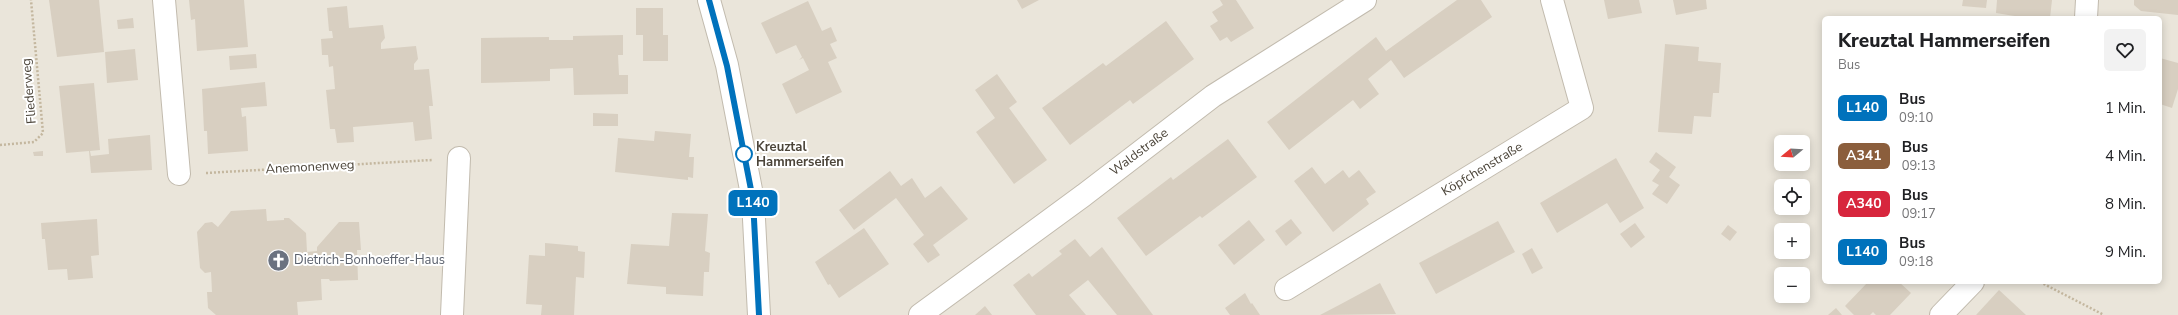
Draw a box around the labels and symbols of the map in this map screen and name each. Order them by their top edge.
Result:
street label: Fliederweg [17,57,41,125]
street label: Waldstraße [1106,124,1172,180]
north arrow [1774,135,1810,171]
place label: Kreuztal Hammerseifen [756,138,844,171]
street label: Köpfchenstraße [1438,138,1526,200]
marker: Kreuztal Hammerseifen [735,145,753,163]
street label: Anemonenweg [265,156,355,178]
line badge: L140 [725,190,781,216]
church icon: Dietrich-Bonhoeffer-Haus [265,247,291,273]
place label: Dietrich-Bonhoeffer-Haus [294,251,445,269]

